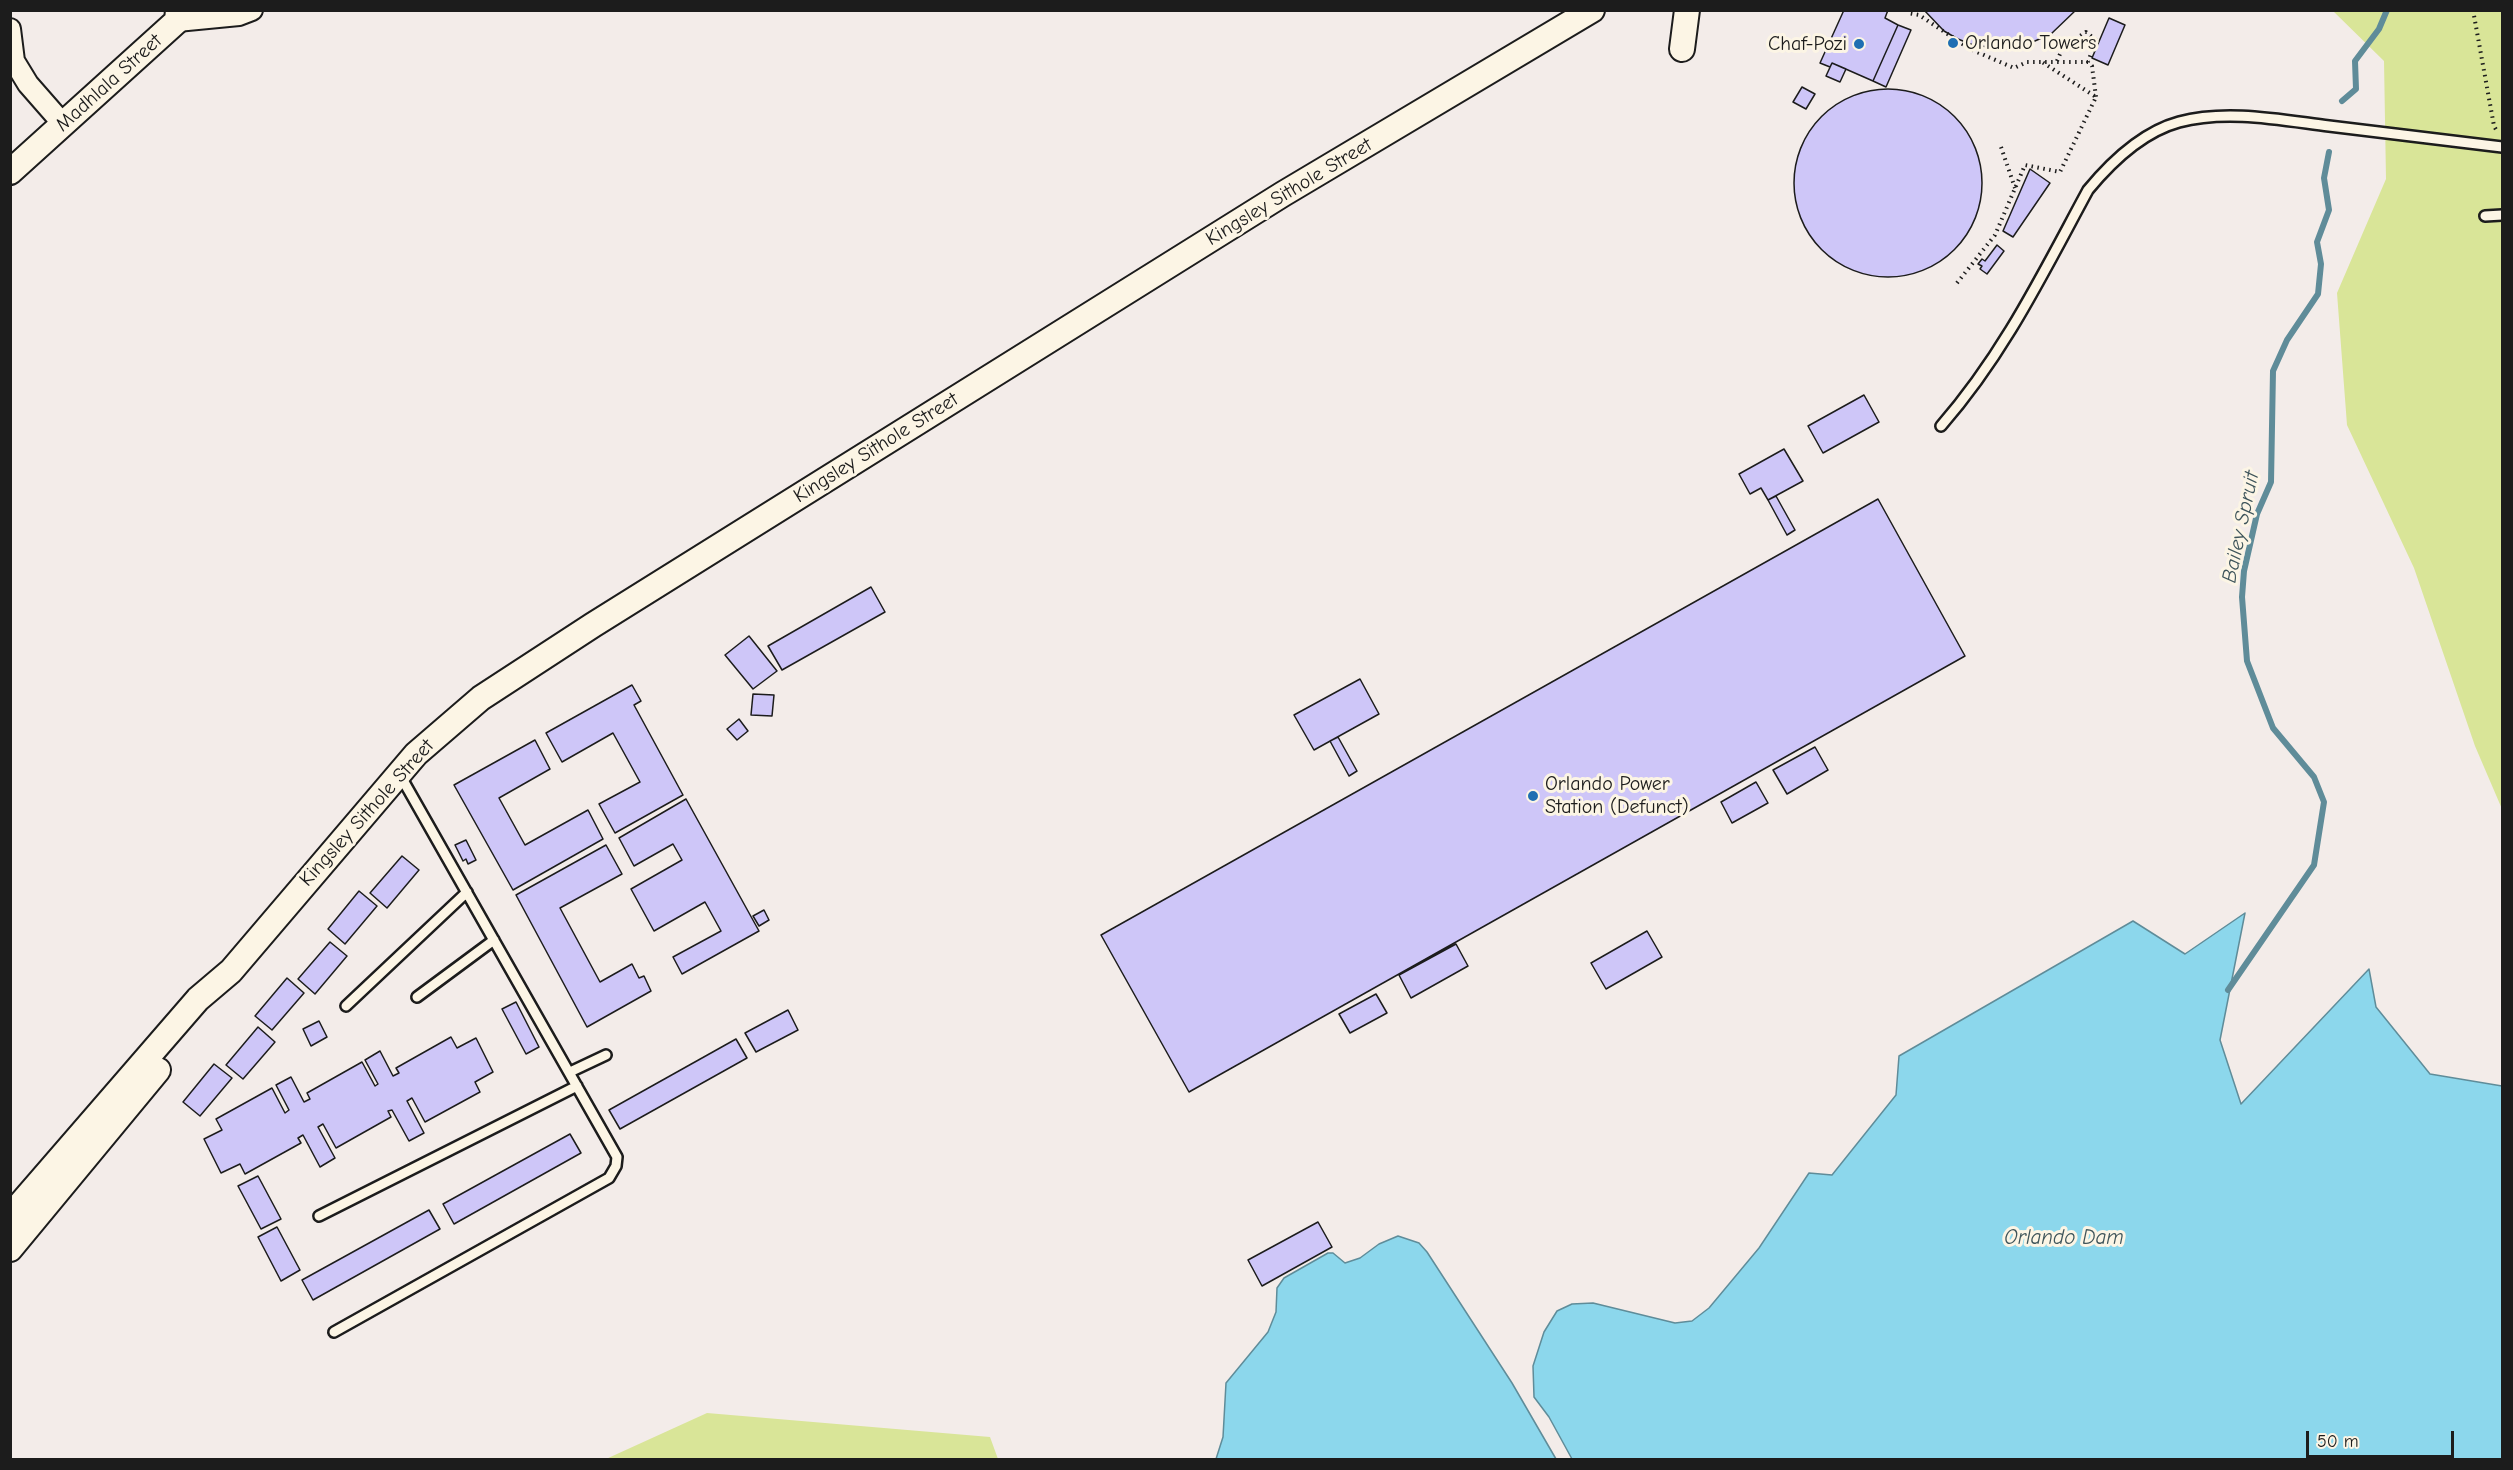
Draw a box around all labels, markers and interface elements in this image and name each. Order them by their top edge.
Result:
street label: Madhlala Street [51,29,167,137]
place label: Orlando Towers [1965,31,2096,55]
place label: Chaf-Pozi [1768,32,1847,56]
marker: Orlando Towers [1946,36,1960,50]
marker: Chaf-Pozi [1852,37,1866,51]
street label: Kingsley Sithole Street [1202,133,1376,251]
street label: Kingsley Sithole Street [789,388,963,508]
water label: Bailey Spruit [2217,469,2265,585]
street label: Kingsley Sithole Street [295,735,439,891]
place label: Orlando Power Station (Defunct) [1545,772,1689,819]
marker: Orlando Power Station (Defunct) [1526,789,1540,803]
water label: Orlando Dam [2004,1225,2124,1251]
scale bar [2309,1419,2458,1457]
text: 50 m [2317,1431,2359,1452]

